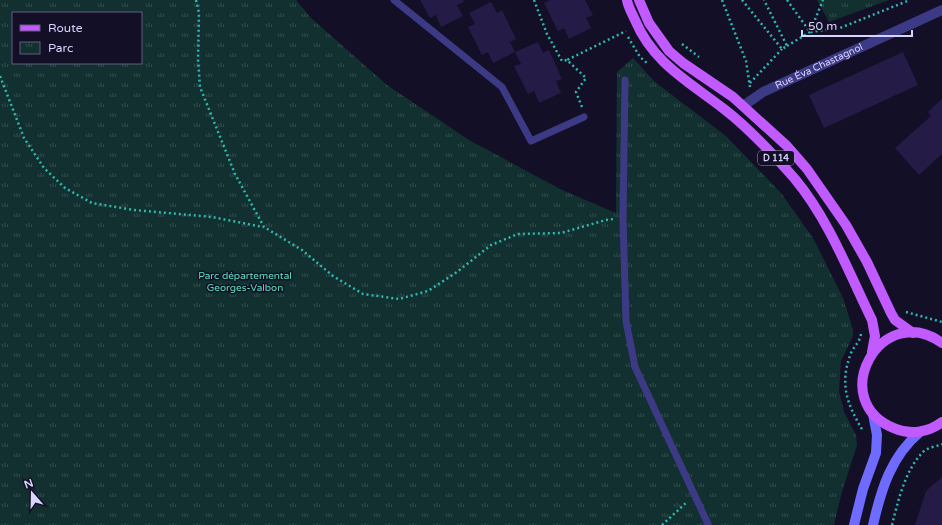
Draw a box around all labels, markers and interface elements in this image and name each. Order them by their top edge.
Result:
legend [12,12,142,64]
scale bar [802,12,912,38]
text: 50 m [808,19,837,33]
text: Route [48,21,83,35]
text: Parc [48,41,73,55]
street label: Rue Éva Chastagnol [773,41,865,92]
road number: D 114 [758,151,794,165]
park label: Parc départemental Georges-Valbon [198,270,292,294]
north arrow [12,473,52,513]
text: N [22,476,35,492]

